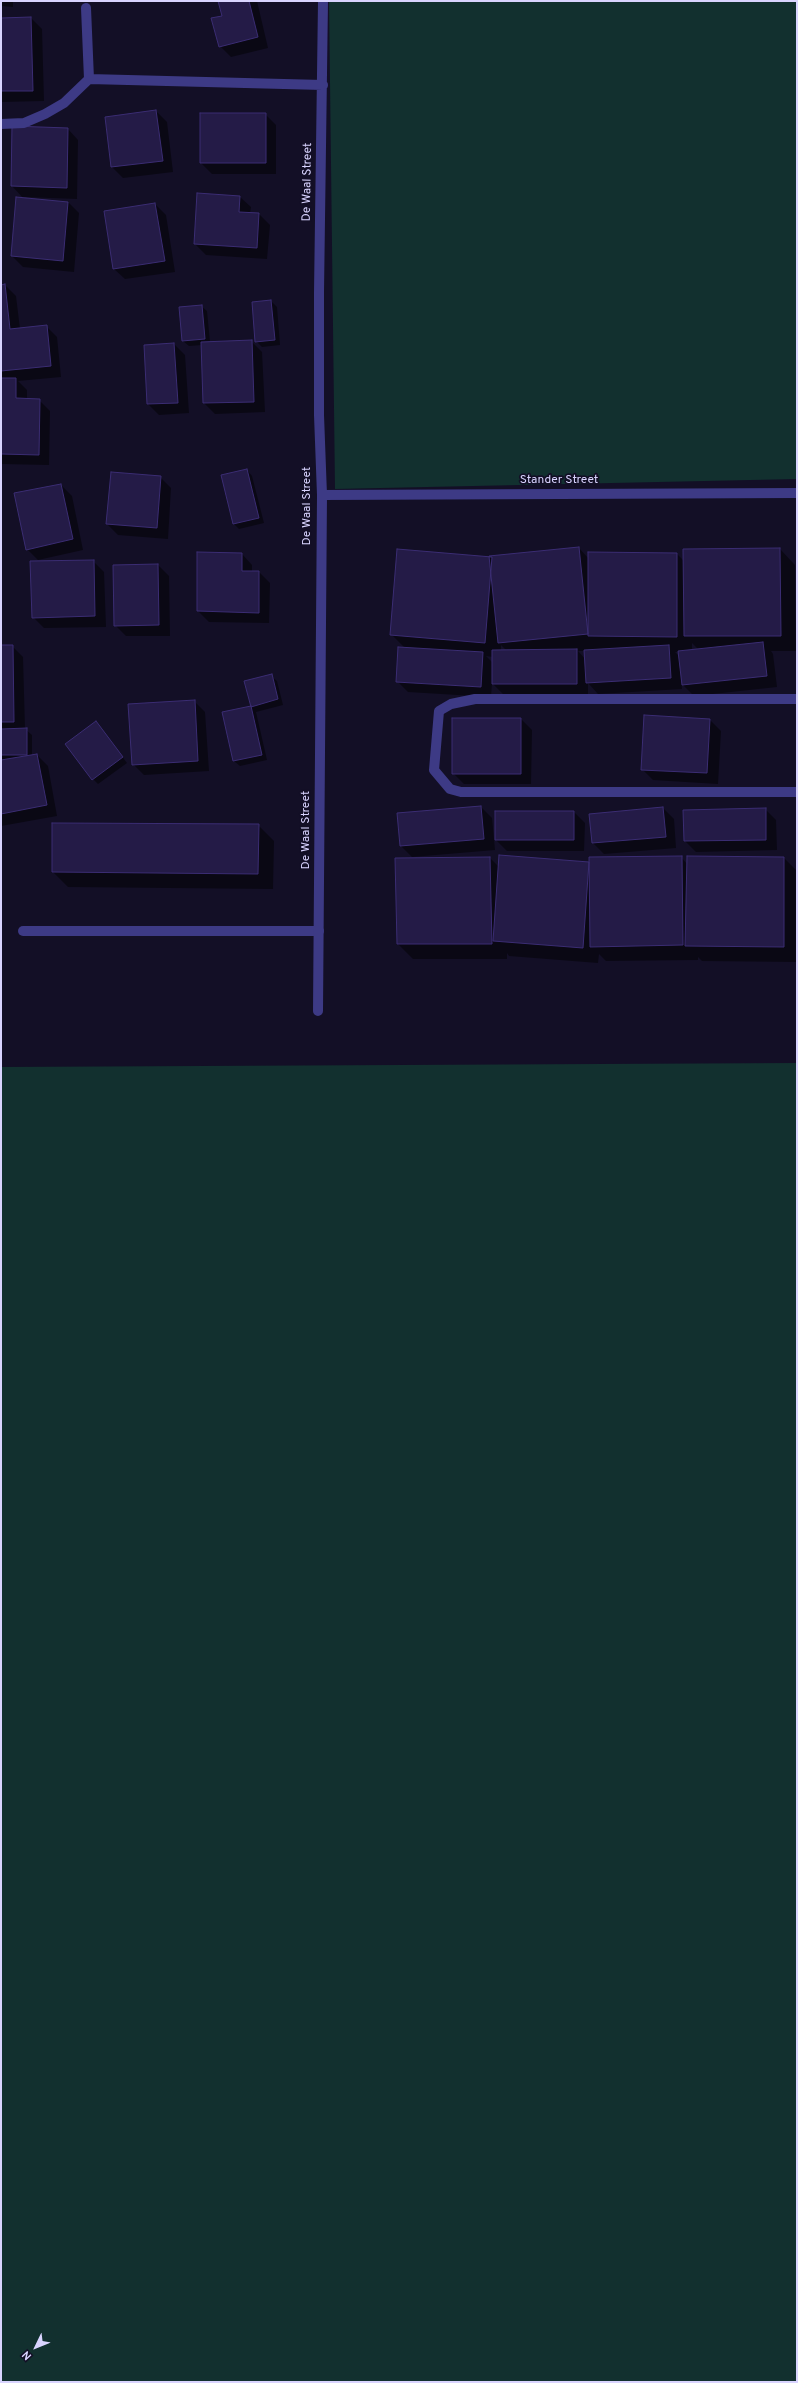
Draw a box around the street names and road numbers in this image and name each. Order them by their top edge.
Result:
street label: De Waal Street [300,142,316,222]
street label: De Waal Street [301,467,315,545]
street label: Stander Street [520,474,598,488]
street label: De Waal Street [300,791,314,869]

